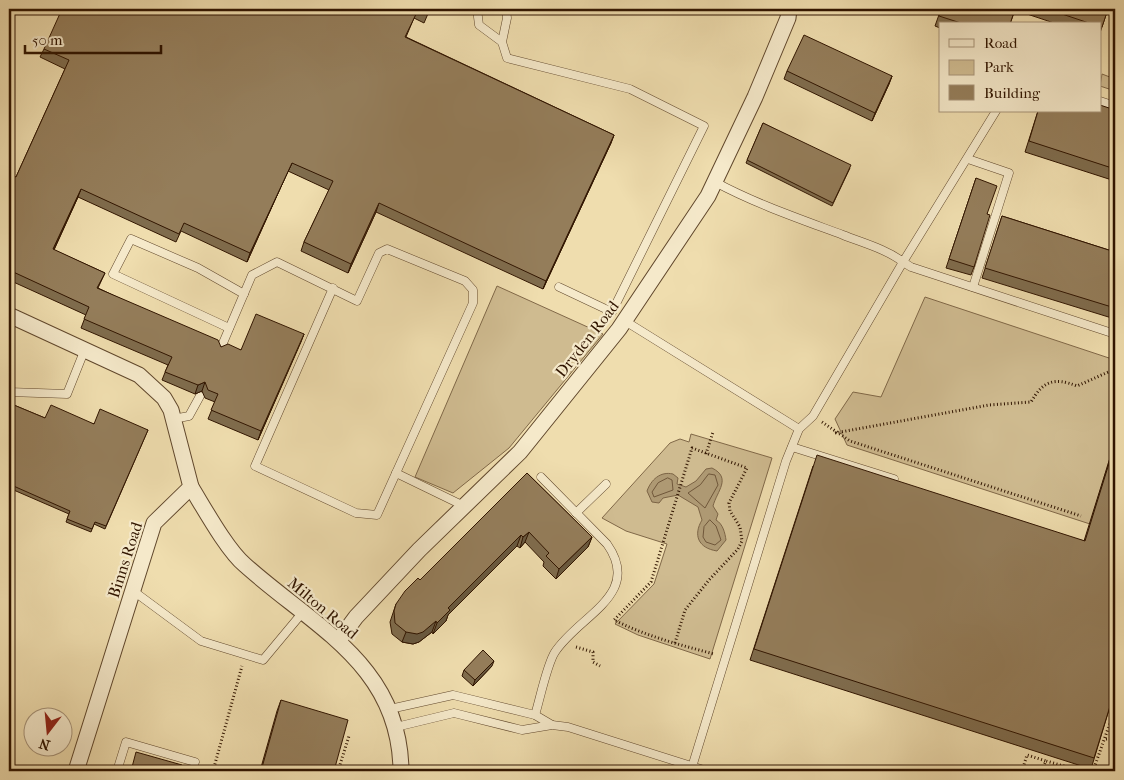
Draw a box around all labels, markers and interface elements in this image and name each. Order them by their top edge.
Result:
scale bar [25,22,161,54]
legend [939,22,1102,112]
text: 50 m [32,31,63,49]
text: Road [984,34,1018,52]
text: Park [984,58,1014,76]
text: Building [984,84,1041,102]
street label: Dryden Road [551,297,623,381]
street label: Binns Road [104,519,146,600]
street label: Milton Road [284,573,362,643]
north arrow [22,708,72,758]
text: N [37,734,52,754]

